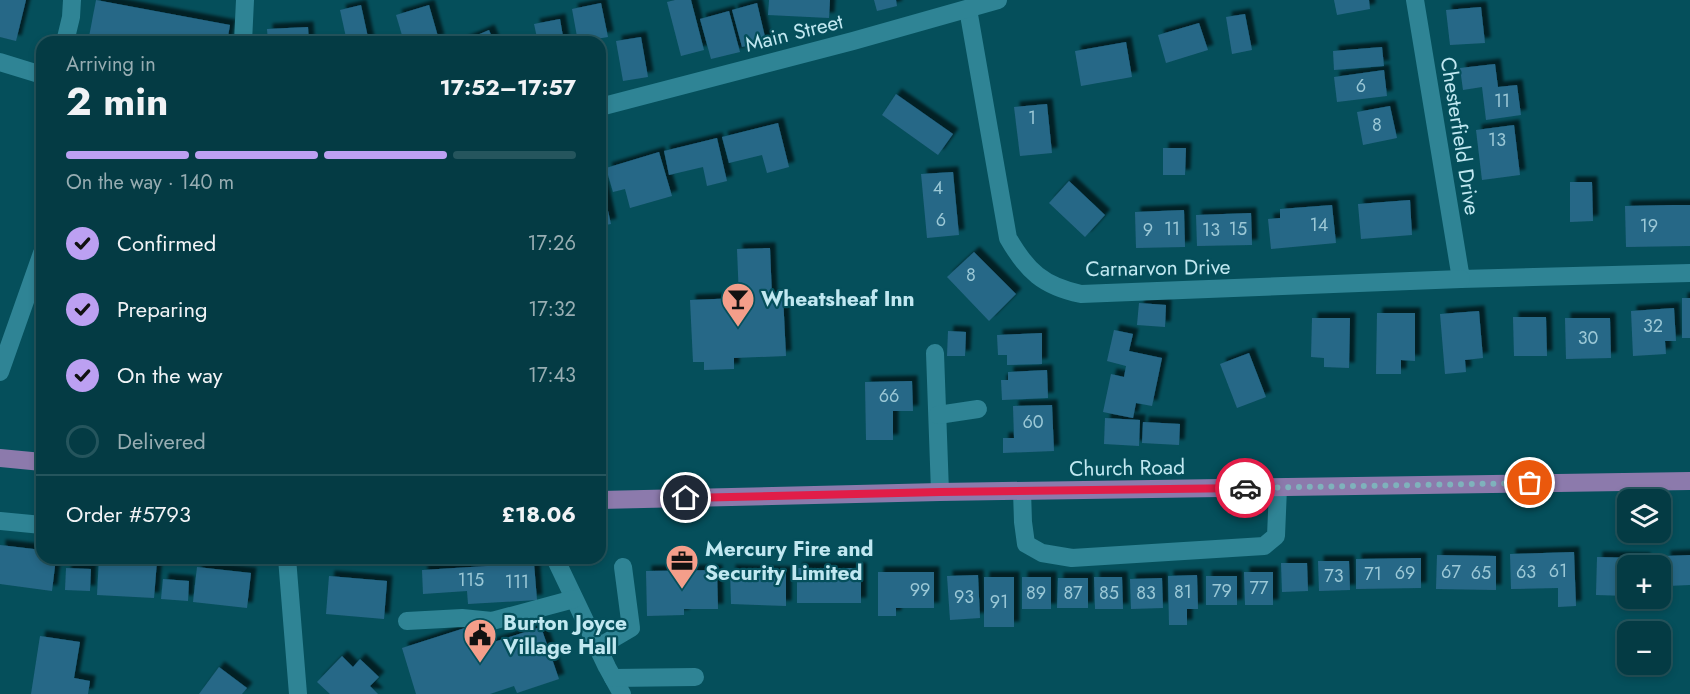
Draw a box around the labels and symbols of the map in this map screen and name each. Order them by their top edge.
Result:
street label: Main Street [742,6,846,60]
street label: Chesterfield Drive [1433,55,1487,217]
house number: 6 [1356,73,1366,99]
house number: 11 [1494,88,1510,114]
house number: 1 [1028,105,1036,131]
house number: 8 [1372,112,1382,138]
house number: 13 [1488,127,1506,153]
house number: 4 [933,175,943,201]
house number: 6 [936,207,946,233]
house number: 14 [1310,212,1328,238]
house number: 19 [1640,213,1658,239]
house number: 11 [1164,216,1180,242]
house number: 15 [1229,216,1247,242]
house number: 9 [1143,217,1153,243]
house number: 13 [1202,217,1220,243]
street label: Carnarvon Drive [1085,252,1231,284]
house number: 8 [966,262,976,288]
bar icon: Wheatsheaf Inn [720,281,756,328]
place label: Wheatsheaf Inn [761,284,915,314]
house number: 32 [1643,313,1663,339]
house number: 30 [1578,325,1599,351]
house number: 66 [879,383,899,409]
house number: 60 [1022,409,1044,435]
street label: Church Road [1069,452,1185,484]
pin [1504,457,1555,508]
courier [1215,458,1275,518]
pin [660,472,711,523]
place label: Mercury Fire and Security Limited [705,534,873,588]
office icon: Mercury Fire and Security Limited [664,543,700,590]
house number: 61 [1549,558,1567,584]
house number: 67 [1441,559,1461,585]
house number: 63 [1516,559,1536,585]
house number: 69 [1395,560,1415,586]
house number: 65 [1471,560,1491,586]
house number: 71 [1364,561,1382,587]
house number: 73 [1324,563,1344,589]
house number: 115 [458,567,484,593]
house number: 111 [505,569,529,595]
house number: 77 [1250,575,1269,601]
house number: 99 [910,577,930,603]
house number: 79 [1212,578,1232,604]
house number: 81 [1174,579,1192,605]
house number: 89 [1026,580,1046,606]
house number: 87 [1063,580,1083,606]
house number: 85 [1099,580,1119,606]
house number: 83 [1136,580,1156,606]
house number: 93 [954,584,974,610]
house number: 91 [990,589,1008,615]
place label: Burton Joyce Village Hall [502,608,627,662]
public building icon: Burton Joyce Village Hall [462,617,498,664]

